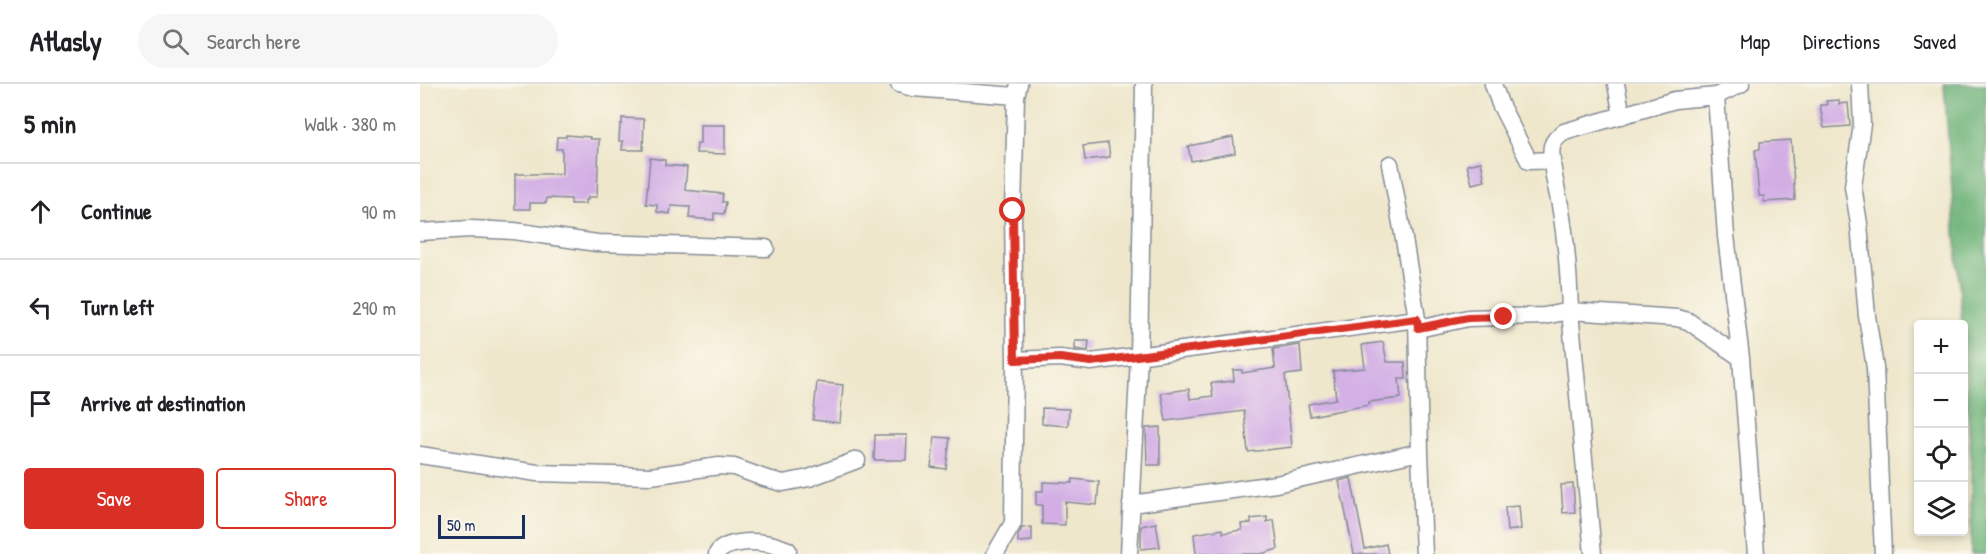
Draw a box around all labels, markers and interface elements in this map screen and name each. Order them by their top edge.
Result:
search box [138,14,558,68]
text: Atlasly [30,22,102,60]
icon: search [159,25,192,58]
text: Search here [207,26,301,56]
text: Map [1740,27,1770,56]
text: Directions [1803,27,1880,56]
text: Saved [1913,27,1956,56]
text: 5 min [24,106,76,141]
text: Walk · 380 m [304,110,396,137]
icon: ahead [24,195,57,228]
text: Continue [81,196,152,226]
route start [999,197,1025,223]
text: 90 m [362,198,396,225]
icon: left [24,291,57,324]
text: Turn left [81,292,154,322]
text: 290 m [352,294,396,321]
route end [1490,303,1516,329]
map controls [1914,320,1968,536]
button: + [1914,320,1968,374]
button: − [1914,374,1968,428]
icon: arrive [24,387,57,420]
text: Arrive at destination [81,388,246,418]
button: locate [1914,428,1968,482]
button: Save [24,468,204,529]
button: Share [216,468,396,529]
button: layers [1914,482,1968,536]
scale bar [438,512,525,540]
text: 50 m [447,514,476,536]

